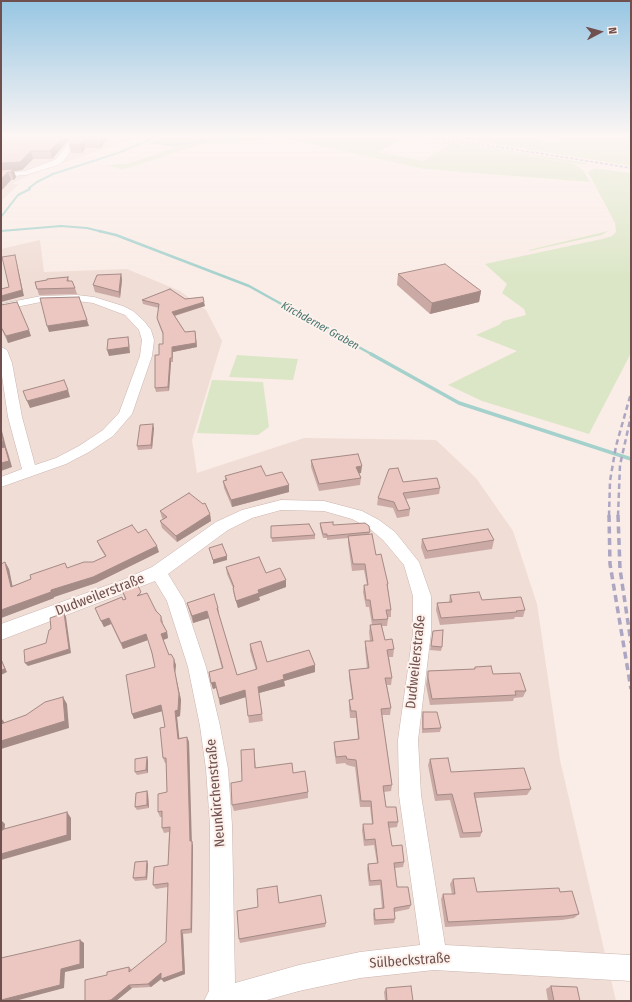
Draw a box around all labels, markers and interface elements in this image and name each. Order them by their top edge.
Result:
north arrow [580,12,620,52]
text: N [606,27,619,35]
water label: Kirchderner Graben [279,299,361,353]
street label: Dudweilerstraße [53,570,147,620]
street label: Dudweilerstraße [403,614,429,710]
street label: Neunkirchenstraße [203,738,229,848]
street label: Sülbeckstraße [369,950,451,972]

